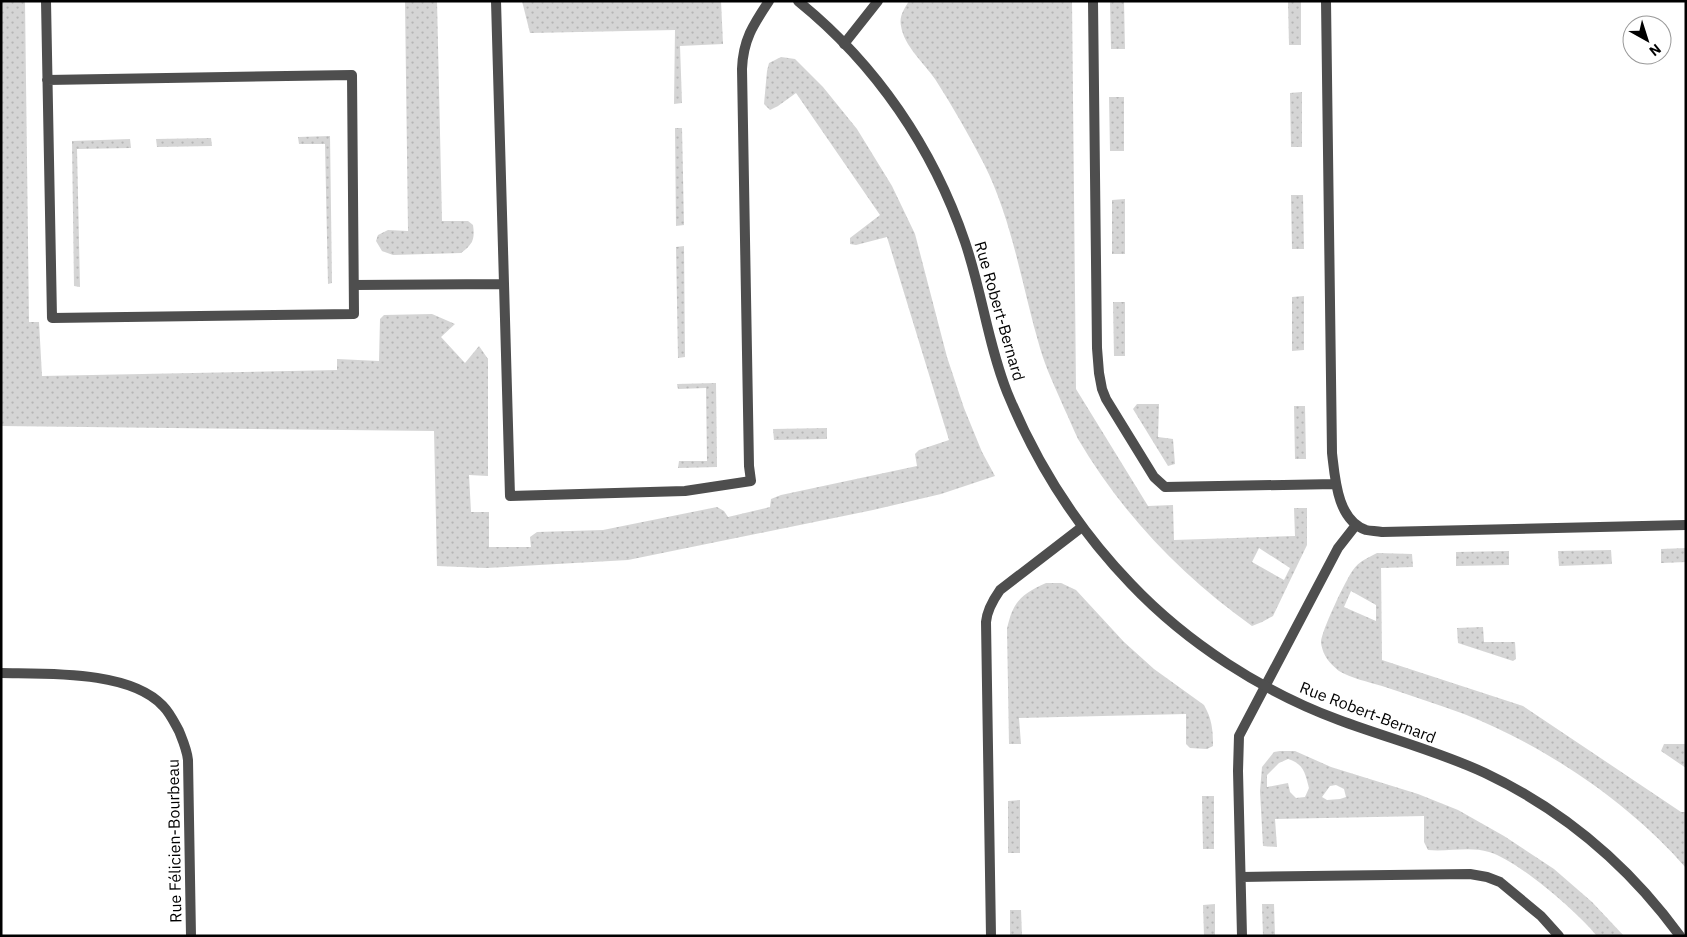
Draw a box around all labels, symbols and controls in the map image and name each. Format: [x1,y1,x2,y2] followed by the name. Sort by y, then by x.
[1622,15,1672,65] north arrow
[1646,40,1665,60] text: N
[970,239,1030,383] street label: Rue Robert-Bernard
[1297,677,1439,747] street label: Rue Robert-Bernard
[163,759,185,923] street label: Rue Félicien-Bourbeau

